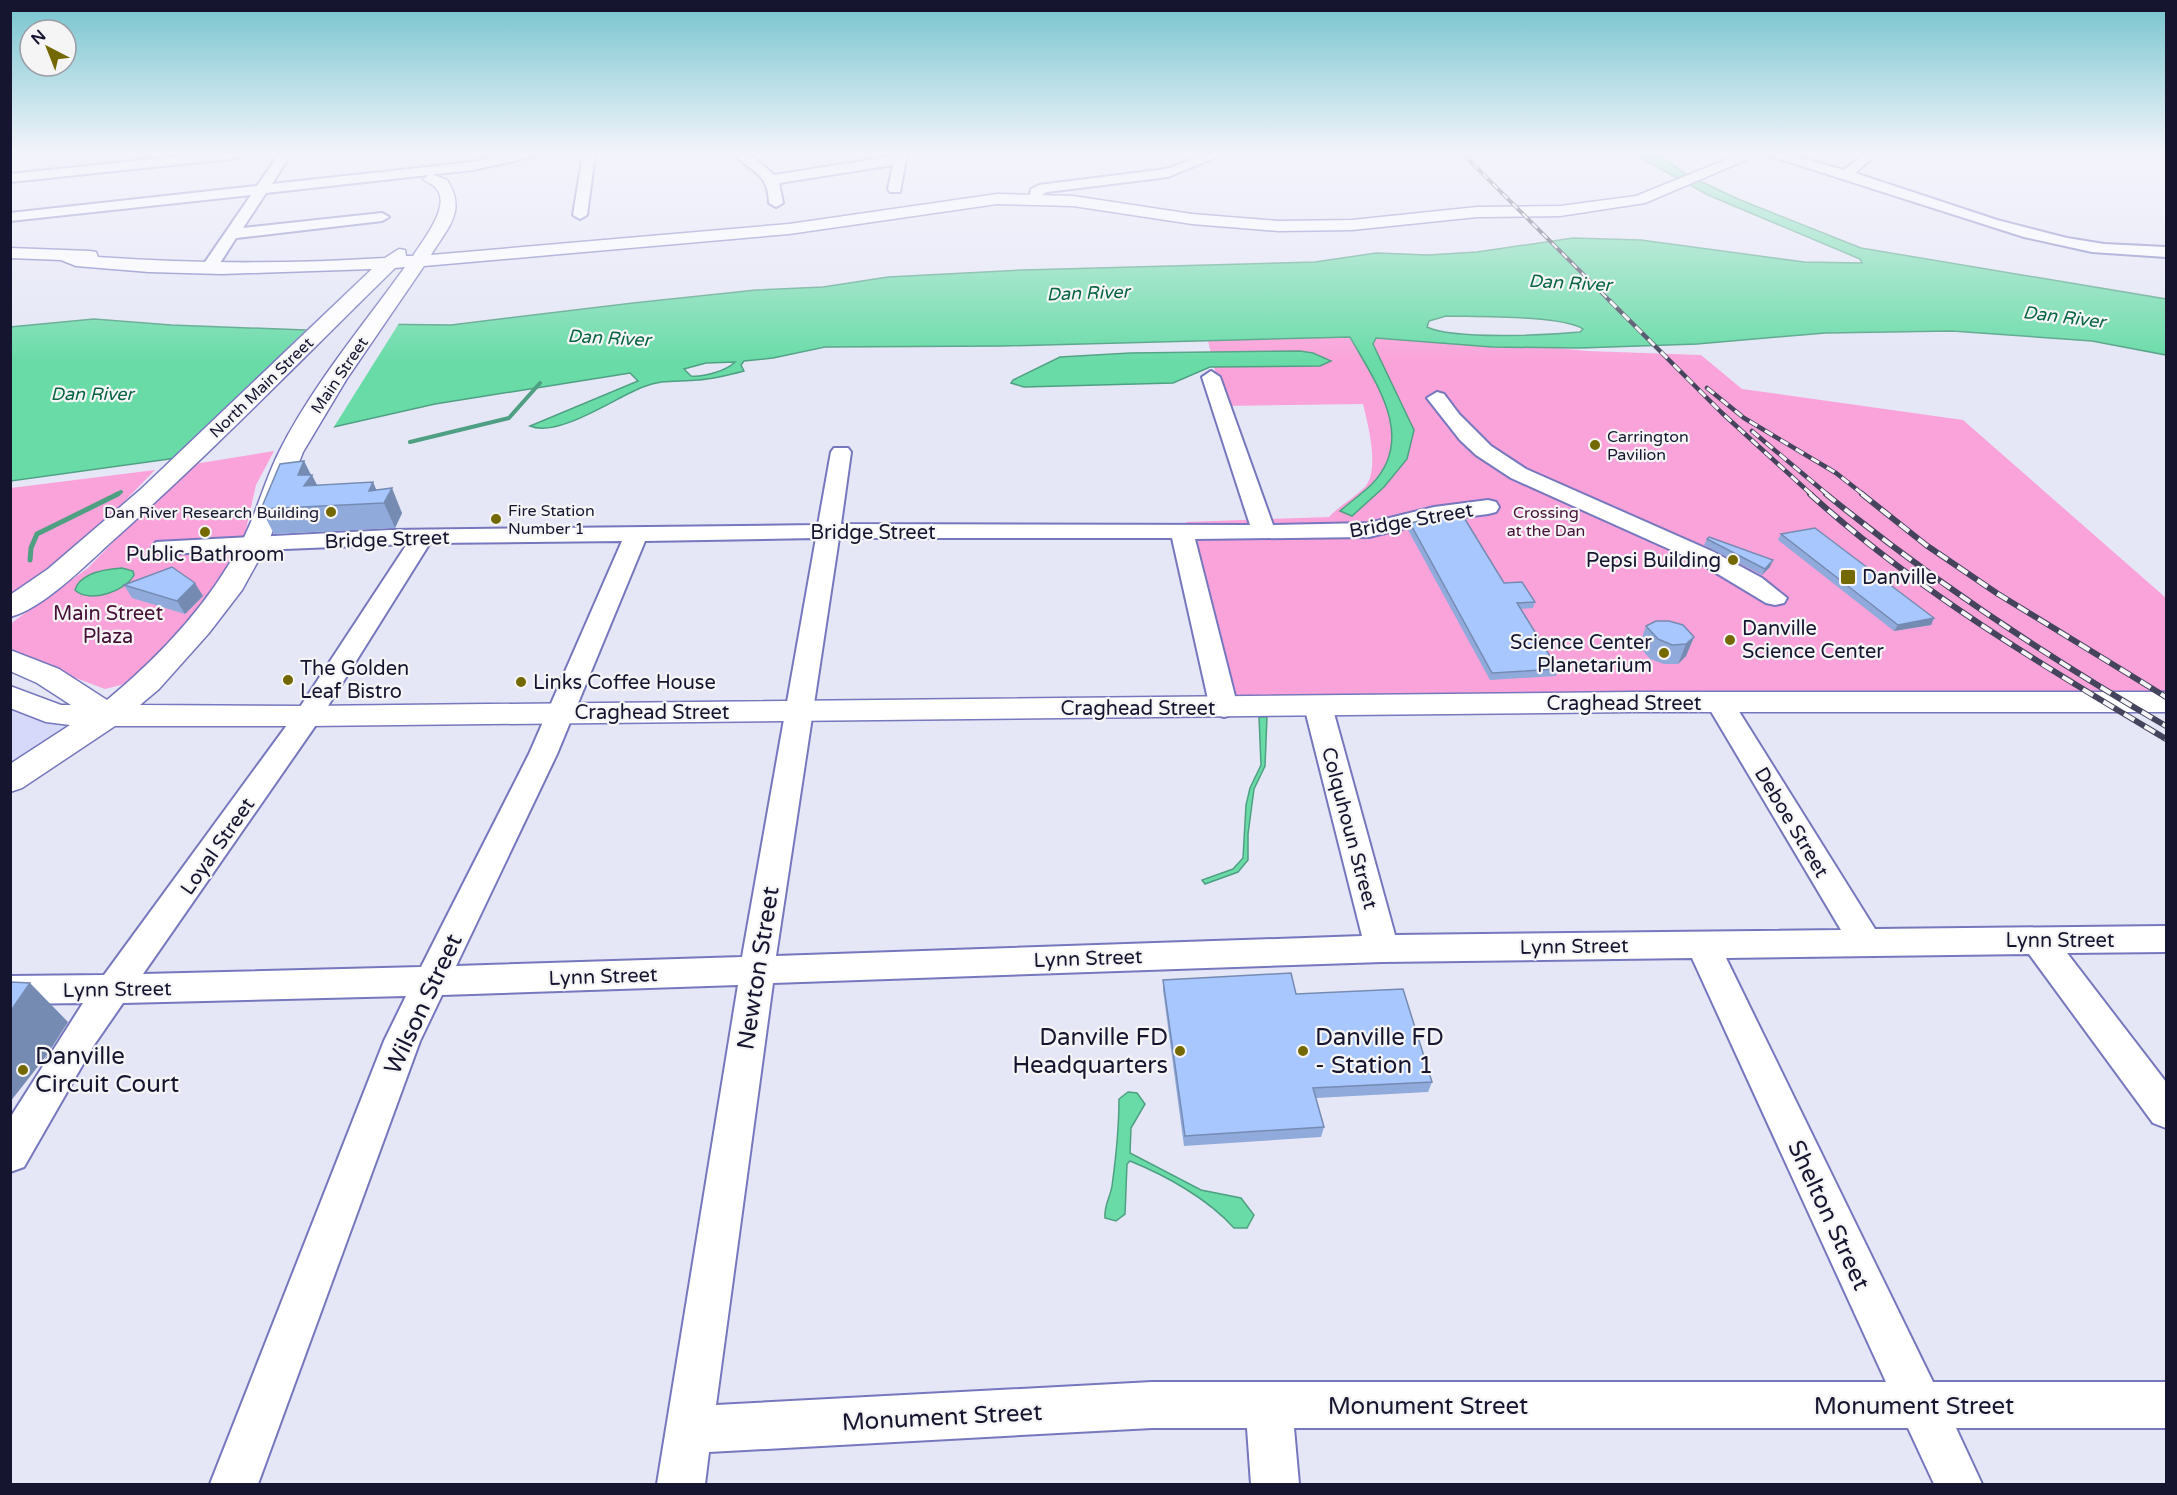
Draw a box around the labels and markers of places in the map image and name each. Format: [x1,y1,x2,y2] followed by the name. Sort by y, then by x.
[1607,427,1689,465] place label: Carrington Pavilion
[1588,438,1602,452] marker: Carrington Pavilion
[508,501,595,539] place label: Fire Station Number 1
[104,503,319,523] place label: Dan River Research Building
[324,505,338,519] marker: Dan River Research Building
[489,512,503,526] marker: Fire Station Number 1
[198,525,212,539] marker: Public Bathroom
[126,543,284,567] place label: Public Bathroom
[1586,549,1721,573] place label: Pepsi Building
[1726,553,1740,567] marker: Pepsi Building
[1862,566,1937,590] place label: Danville
[1839,568,1857,586] marker: Danville
[1742,617,1884,664] place label: Danville Science Center
[1510,631,1652,678] place label: Science Center Planetarium
[1723,633,1737,647] marker: Danville Science Center
[1657,646,1671,660] marker: Science Center Planetarium
[300,657,409,704] place label: The Golden Leaf Bistro
[533,671,716,695] place label: Links Coffee House
[281,673,295,687] marker: The Golden Leaf Bistro
[514,675,528,689] marker: Links Coffee House
[1012,1023,1168,1080] place label: Danville FD Headquarters
[1315,1023,1444,1080] place label: Danville FD - Station 1
[35,1042,179,1099] place label: Danville Circuit Court
[1173,1044,1187,1058] marker: Danville FD Headquarters
[1296,1044,1310,1058] marker: Danville FD - Station 1
[16,1063,30,1077] marker: Danville Circuit Court

